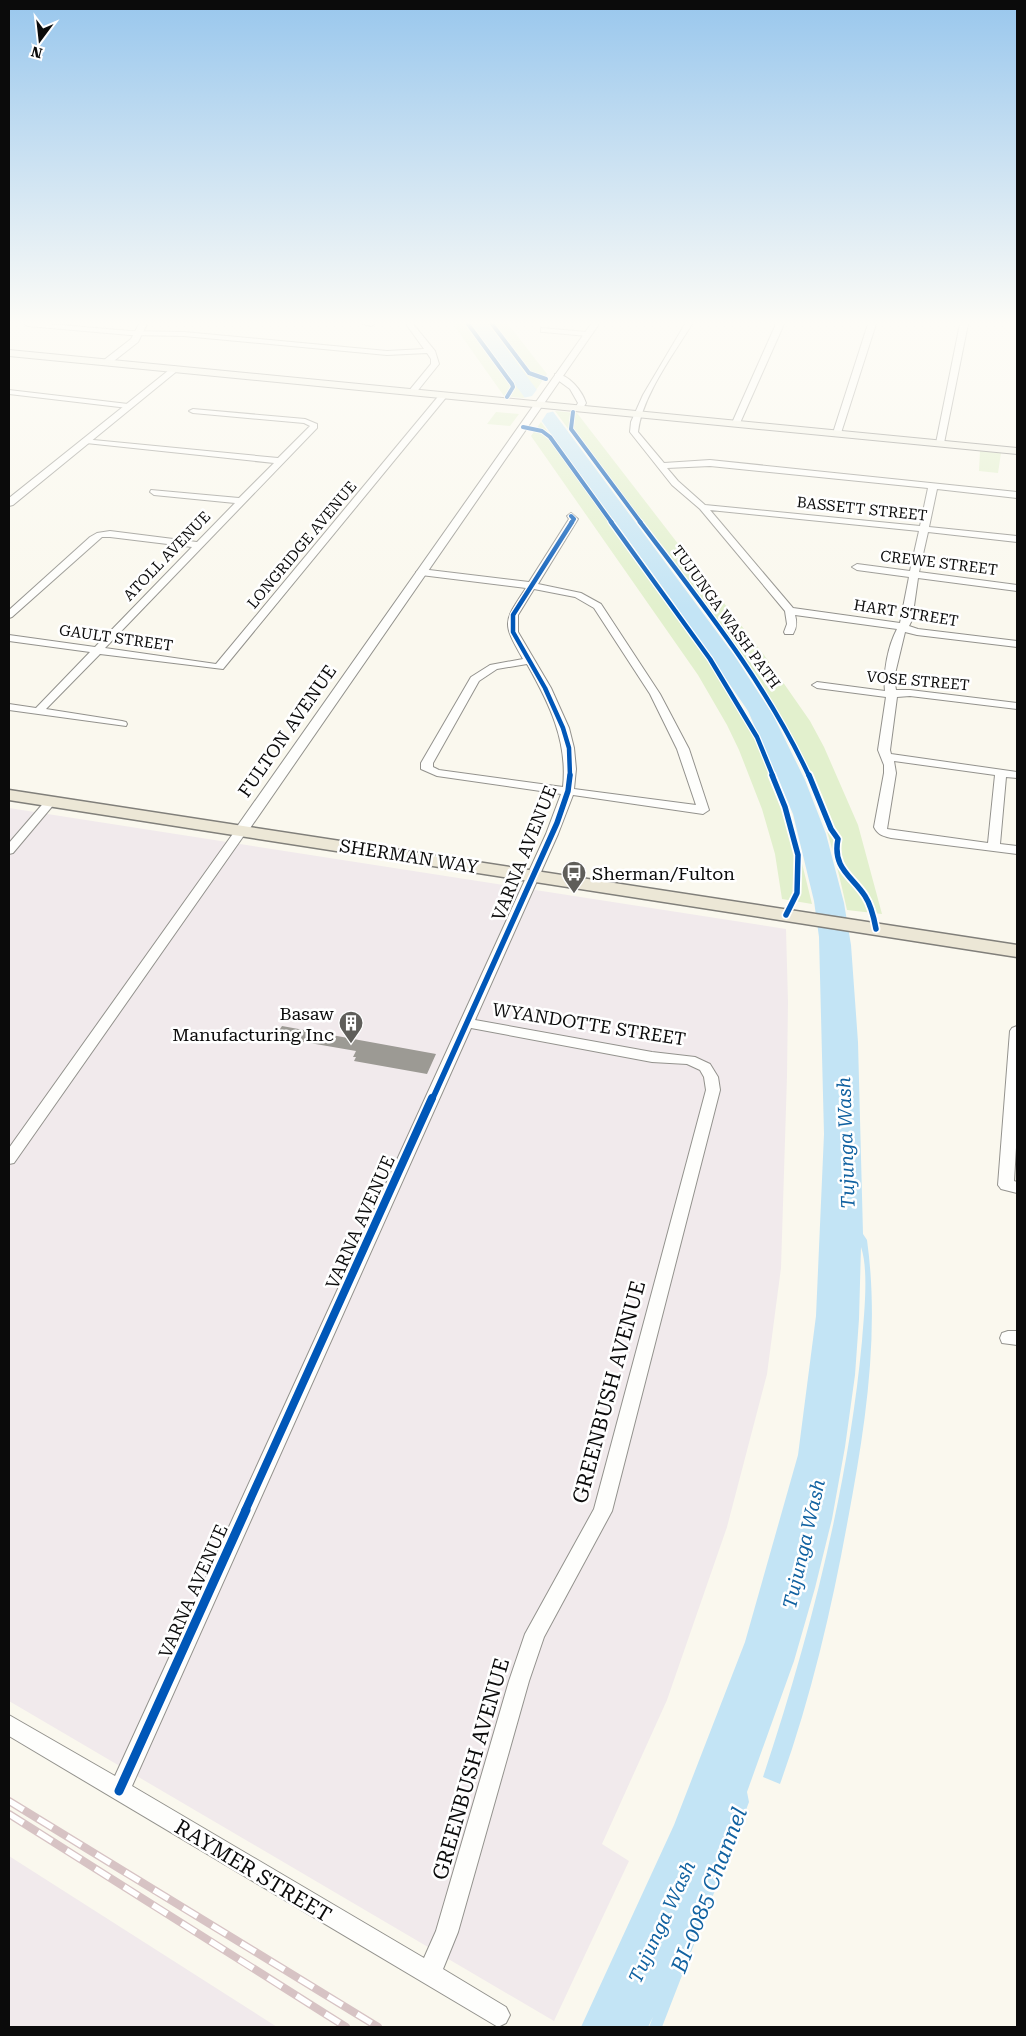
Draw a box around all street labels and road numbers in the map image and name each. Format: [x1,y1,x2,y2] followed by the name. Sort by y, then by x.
[243,478,361,612] street label: LONGRIDGE AVENUE
[796,493,928,525] street label: BASSETT STREET
[120,508,214,604] street label: ATOLL AVENUE
[668,542,784,692] street label: TUJUNGA WASH PATH
[879,547,999,579] street label: CREWE STREET
[852,596,960,630] street label: HART STREET
[58,621,174,655] street label: GAULT STREET
[234,661,340,801] street label: FULTON AVENUE
[866,668,970,694] street label: VOSE STREET
[487,782,561,924] street label: VARNA AVENUE
[338,835,481,877] street label: SHERMAN WAY
[491,998,687,1050] street label: WYANDOTTE STREET
[321,1152,399,1292] street label: VARNA AVENUE
[568,1278,650,1506] street label: GREENBUSH AVENUE
[154,1521,232,1661] street label: VARNA AVENUE
[428,1655,514,1883] street label: GREENBUSH AVENUE
[170,1815,336,1927] street label: RAYMER STREET

